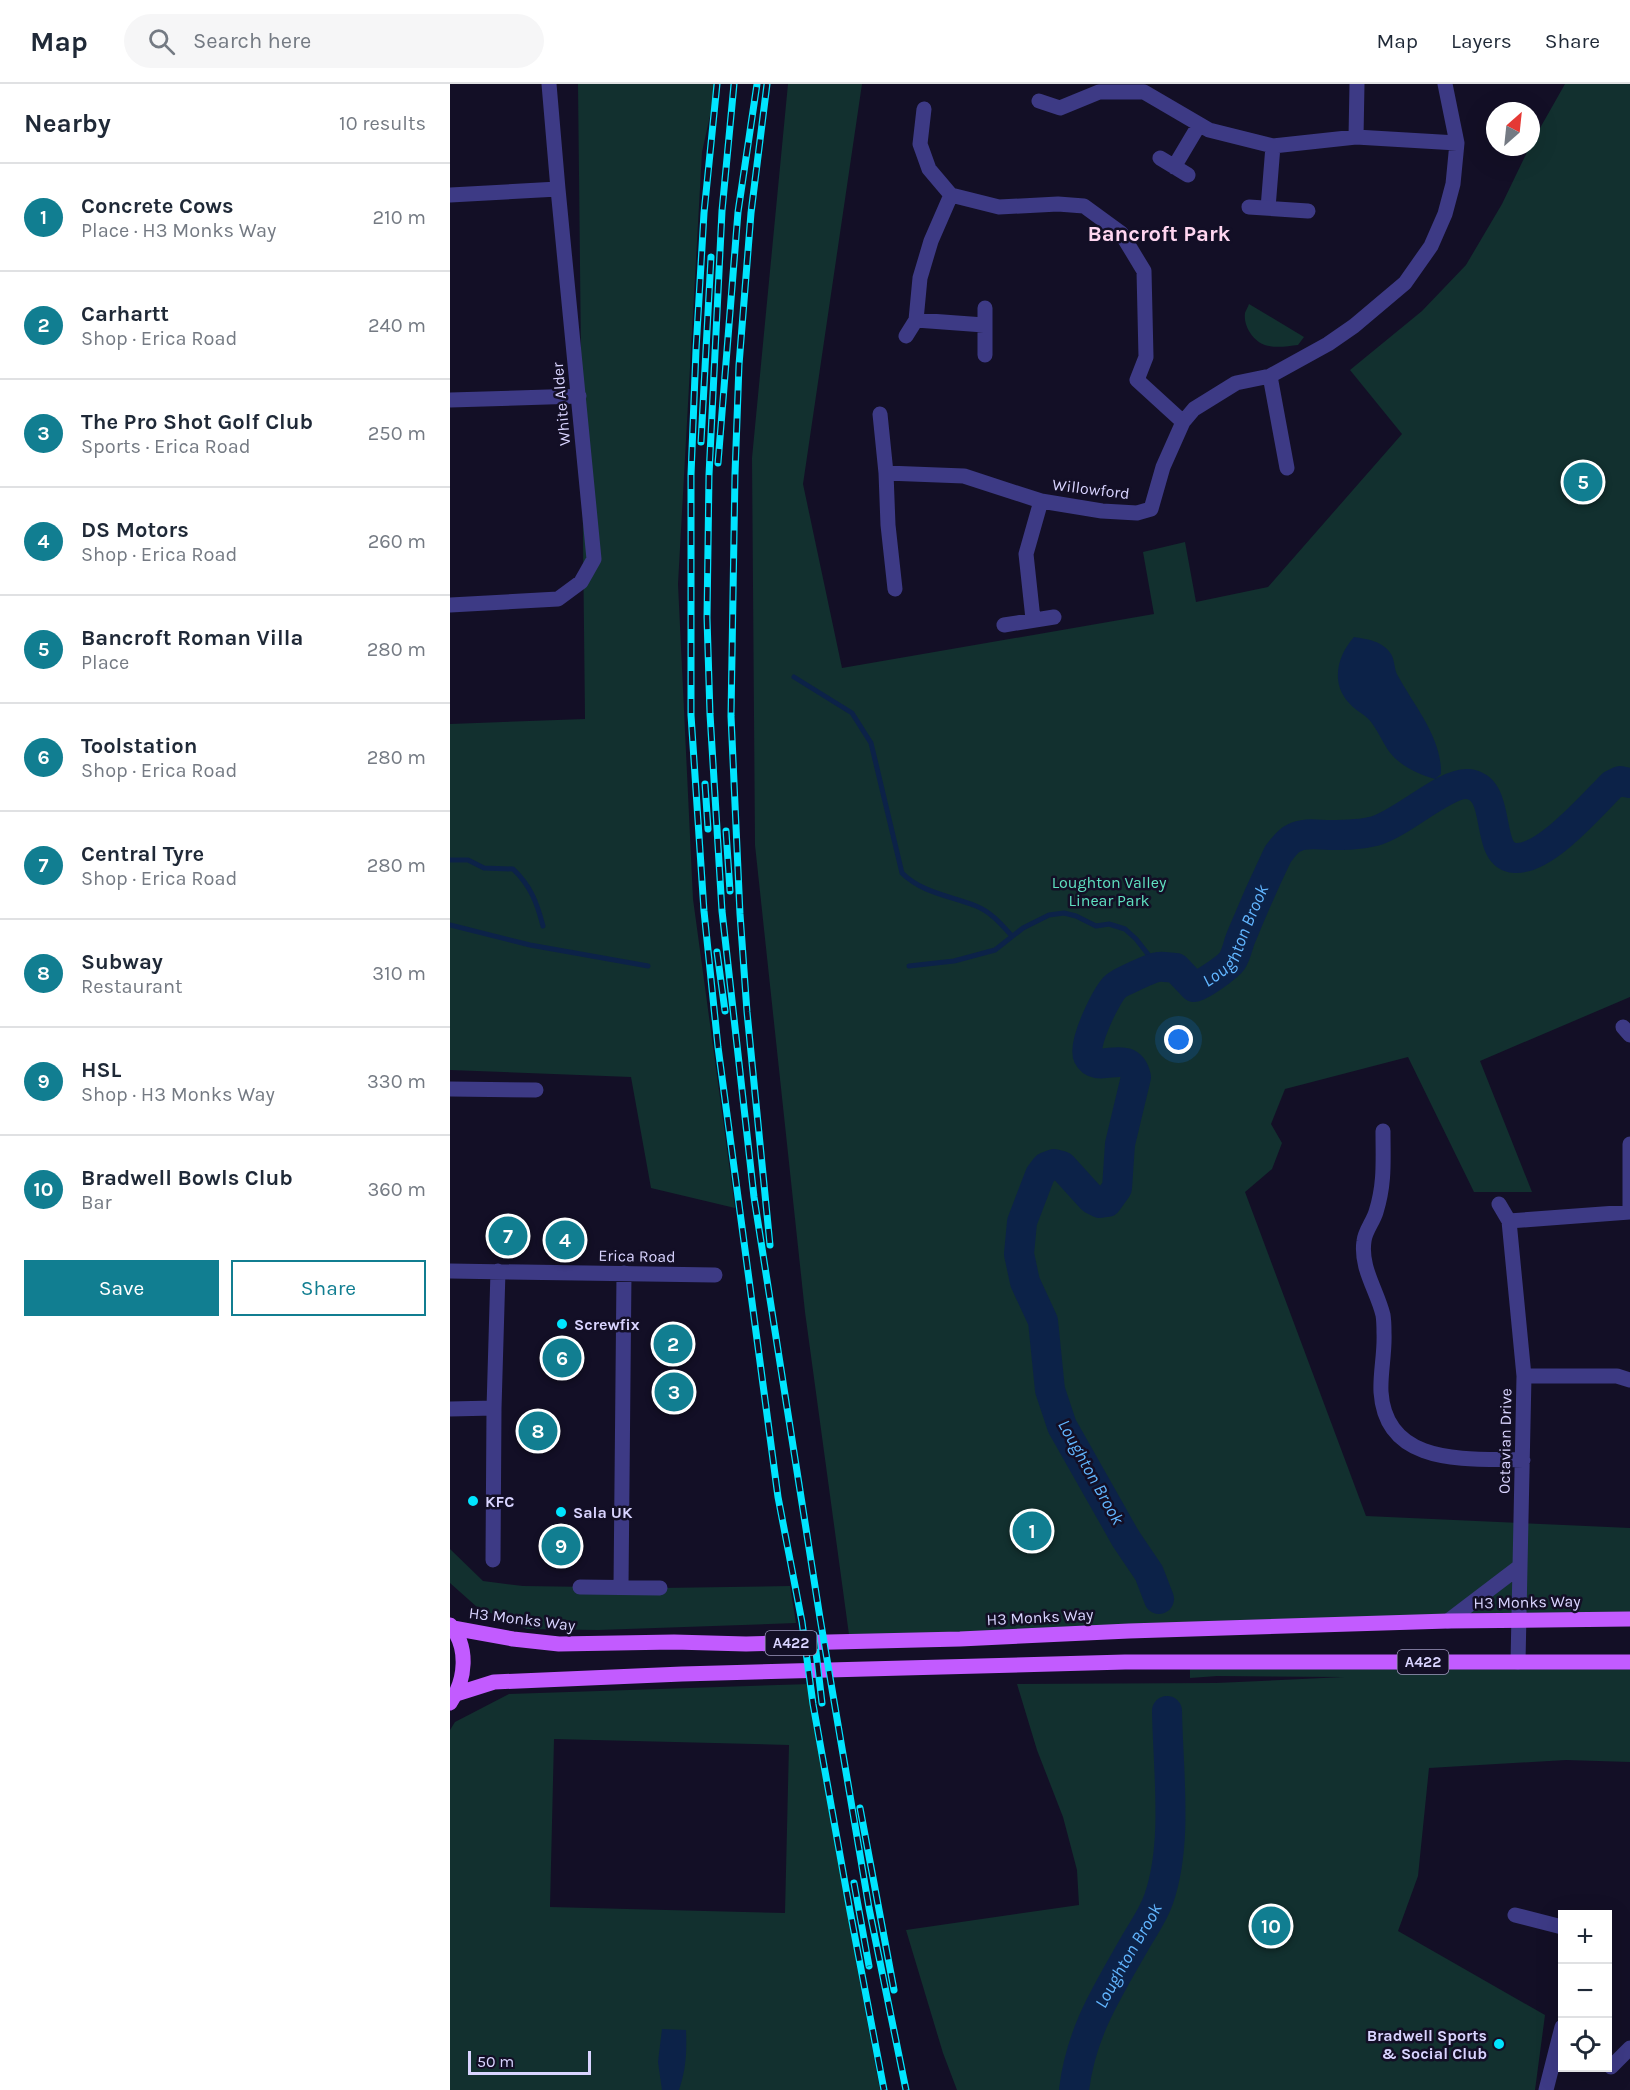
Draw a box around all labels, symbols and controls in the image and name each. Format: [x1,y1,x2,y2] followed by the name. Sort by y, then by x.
[124,14,544,68] search box
[30,25,88,58] text: Map
[145,25,178,58] icon: search
[193,28,311,54] text: Search here
[1376,29,1418,53] text: Map
[1451,29,1512,53] text: Layers
[1545,29,1600,53] text: Share
[1486,102,1540,156] north arrow
[24,108,111,139] text: Nearby
[339,112,426,135] text: 10 results
[81,193,234,219] text: Concrete Cows
[40,206,47,229] text: 1
[372,206,426,229] text: 210 m
[81,219,276,242] text: Place · H3 Monks Way
[1087,221,1231,247] district label: Bancroft Park
[81,301,169,327] text: Carhartt
[37,314,50,337] text: 2
[368,314,426,337] text: 240 m
[81,327,237,350] text: Shop · Erica Road
[548,361,574,447] street label: White Alder
[81,409,313,435] text: The Pro Shot Golf Club
[37,422,50,445] text: 3
[368,422,426,445] text: 250 m
[81,435,251,458] text: Sports · Erica Road
[1564,460,1602,504] pin: 5
[1051,475,1131,503] street label: Willowford
[81,517,189,543] text: DS Motors
[38,530,49,553] text: 4
[368,530,426,553] text: 260 m
[81,543,237,566] text: Shop · Erica Road
[81,625,303,651] text: Bancroft Roman Villa
[38,638,49,661] text: 5
[367,638,426,661] text: 280 m
[81,651,129,674] text: Place
[81,733,198,759] text: Toolstation
[37,746,50,769] text: 6
[367,746,426,769] text: 280 m
[81,759,237,782] text: Shop · Erica Road
[81,841,204,867] text: Central Tyre
[39,854,48,877] text: 7
[367,854,426,877] text: 280 m
[81,867,237,890] text: Shop · Erica Road
[1052,873,1167,910] park label: Loughton Valley Linear Park
[1198,880,1274,992] water label: Loughton Brook
[81,949,163,975] text: Subway
[37,962,50,985] text: 8
[372,962,426,985] text: 310 m
[81,975,183,998] text: Restaurant
[1164,1025,1193,1054] your location
[81,1057,121,1083] text: HSL
[37,1070,50,1093] text: 9
[367,1070,426,1093] text: 330 m
[81,1083,275,1106] text: Shop · H3 Monks Way
[81,1165,293,1191] text: Bradwell Bowls Club
[34,1178,53,1201] text: 10
[367,1178,426,1201] text: 360 m
[81,1191,112,1214] text: Bar
[488,1214,528,1258] pin: 7
[546,1218,584,1262] pin: 4
[598,1246,676,1266] street label: Erica Road
[24,1260,219,1316] button: Save
[231,1260,426,1316] button: Share
[574,1315,640,1334] place label: Screwfix
[555,1317,569,1331] marker: Screwfix
[654,1322,692,1366] pin: 2
[542,1336,582,1380] pin: 6
[654,1370,694,1414] pin: 3
[1495,1388,1515,1494] street label: Octavian Drive
[518,1408,557,1454] pin: 8
[1053,1416,1129,1529] water label: Loughton Brook
[485,1492,514,1511] place label: KFC
[466,1494,480,1508] marker: KFC
[573,1503,633,1522] place label: Sala UK
[554,1505,568,1519] marker: Sala UK
[1012,1508,1052,1554] pin: 1
[542,1524,580,1568] pin: 9
[1473,1592,1581,1612] street label: H3 Monks Way
[468,1603,577,1635] street label: H3 Monks Way
[986,1605,1095,1629] street label: H3 Monks Way
[766,1631,816,1655] road number: A422
[1398,1650,1448,1674] road number: A422
[1090,1899,1167,2012] water label: Loughton Brook
[1252,1904,1290,1948] pin: 10
[1558,1910,1612,2072] map controls
[1558,1910,1612,1964] button: +
[1558,1964,1612,2018] button: −
[1558,2018,1612,2072] button: locate
[1367,2026,1487,2063] place label: Bradwell Sports & Social Club
[1492,2037,1506,2051] marker: Bradwell Sports & Social Club
[468,2048,591,2076] scale bar
[477,2052,514,2071] text: 50 m

